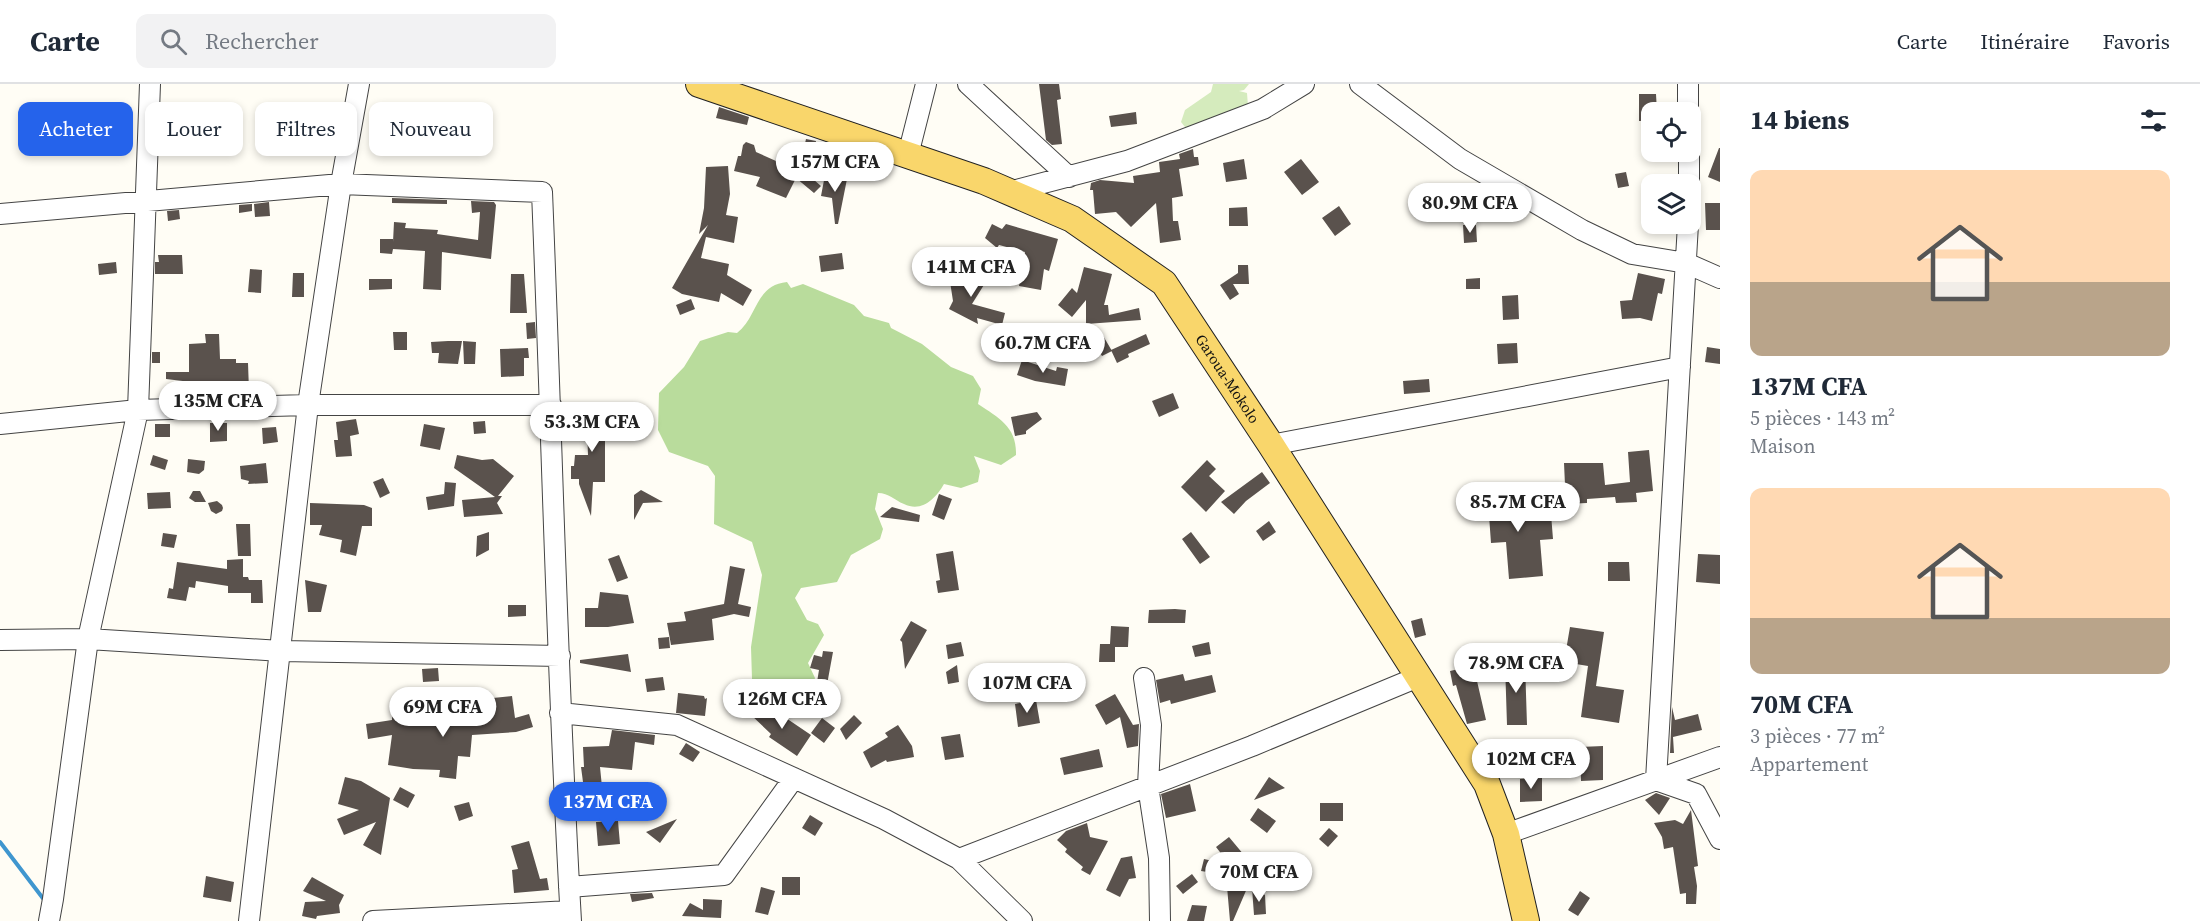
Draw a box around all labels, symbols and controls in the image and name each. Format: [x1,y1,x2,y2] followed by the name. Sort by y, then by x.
[136,14,556,68] search box
[30,22,100,60] text: Carte
[157,25,190,58] icon: search
[205,26,319,56] text: Rechercher
[1897,27,1947,56] text: Carte
[1980,27,2069,56] text: Itinéraire
[2102,27,2170,56] text: Favoris
[18,102,133,156] chip: Acheter
[145,102,243,156] chip: Louer
[255,102,357,156] chip: Filtres
[369,102,493,156] chip: Nouveau
[1641,102,1701,234] map controls
[1641,102,1701,162] button: locate
[1750,102,1849,138] text: 14 biens
[2137,104,2170,137] icon: filters
[773,142,897,193] pin: 157M CFA
[790,147,880,175] text: 157M CFA
[1641,174,1701,234] button: layers
[1401,183,1539,234] pin: 80.9M CFA
[1422,188,1518,216] text: 80.9M CFA
[1906,209,2014,317] icon: home
[909,247,1033,298] pin: 141M CFA
[926,252,1016,280] text: 141M CFA
[974,323,1112,374] pin: 60.7M CFA
[995,328,1091,356] text: 60.7M CFA
[1191,330,1265,427] street label: Garoua-Mokolo
[1750,368,1867,404] text: 137M CFA
[156,381,280,432] pin: 135M CFA
[173,386,263,414] text: 135M CFA
[523,402,661,453] pin: 53.3M CFA
[1750,404,1895,432] text: 5 pièces · 143 m²
[544,407,640,435] text: 53.3M CFA
[1750,432,1816,460] text: Maison
[1449,482,1587,533] pin: 85.7M CFA
[1470,487,1566,515] text: 85.7M CFA
[1906,527,2014,635] icon: home
[1447,643,1585,694] pin: 78.9M CFA
[1468,648,1564,676] text: 78.9M CFA
[965,663,1089,714] pin: 107M CFA
[982,668,1072,696] text: 107M CFA
[720,679,844,730] pin: 126M CFA
[737,684,827,712] text: 126M CFA
[1750,686,1853,722] text: 70M CFA
[388,687,498,738] pin: 69M CFA
[403,692,483,720] text: 69M CFA
[1750,722,1885,750] text: 3 pièces · 77 m²
[1469,739,1593,790] pin: 102M CFA
[1486,744,1576,772] text: 102M CFA
[1750,750,1868,778] text: Appartement
[546,782,670,833] pin: 137M CFA
[563,787,653,815] text: 137M CFA
[1204,852,1314,903] pin: 70M CFA
[1219,857,1299,885] text: 70M CFA

